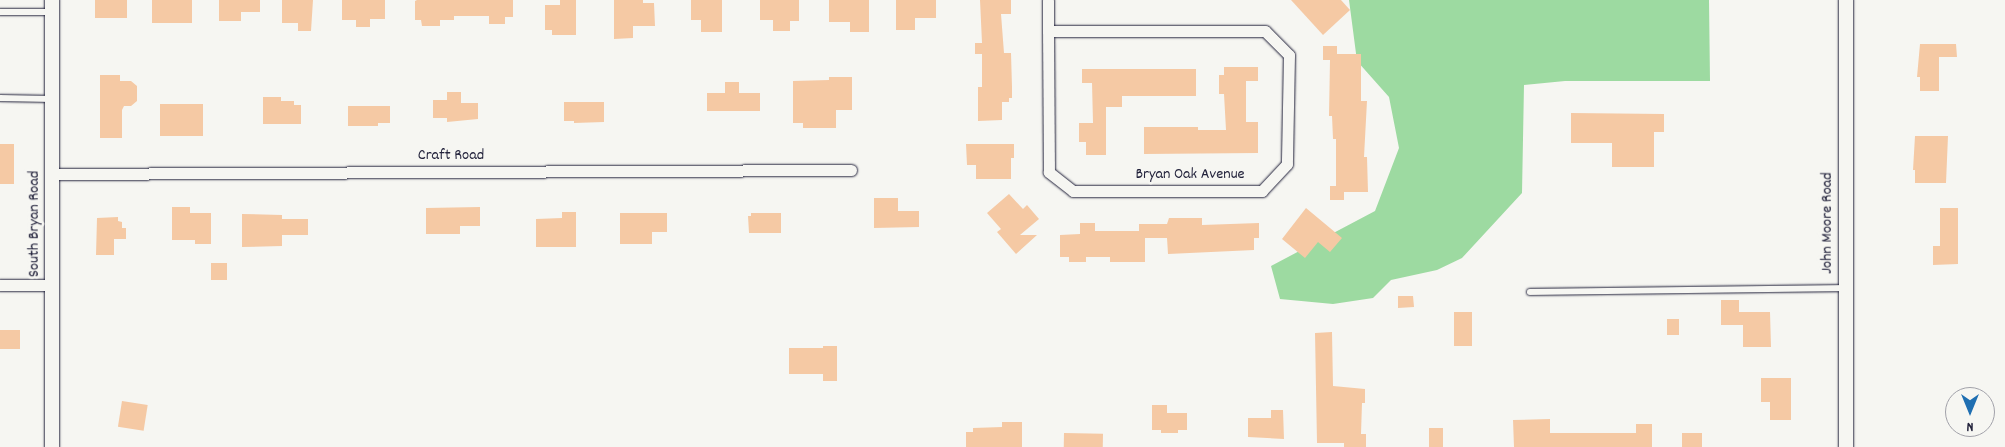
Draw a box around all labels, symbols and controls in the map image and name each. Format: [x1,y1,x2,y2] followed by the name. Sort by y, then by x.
[418,146,484,166] street label: Craft Road
[1135,165,1245,185] street label: Bryan Oak Avenue
[25,171,45,277] street label: South Bryan Road
[1818,172,1838,274] street label: John Moore Road
[1945,387,1995,437] north arrow
[1967,416,1973,436] text: N

